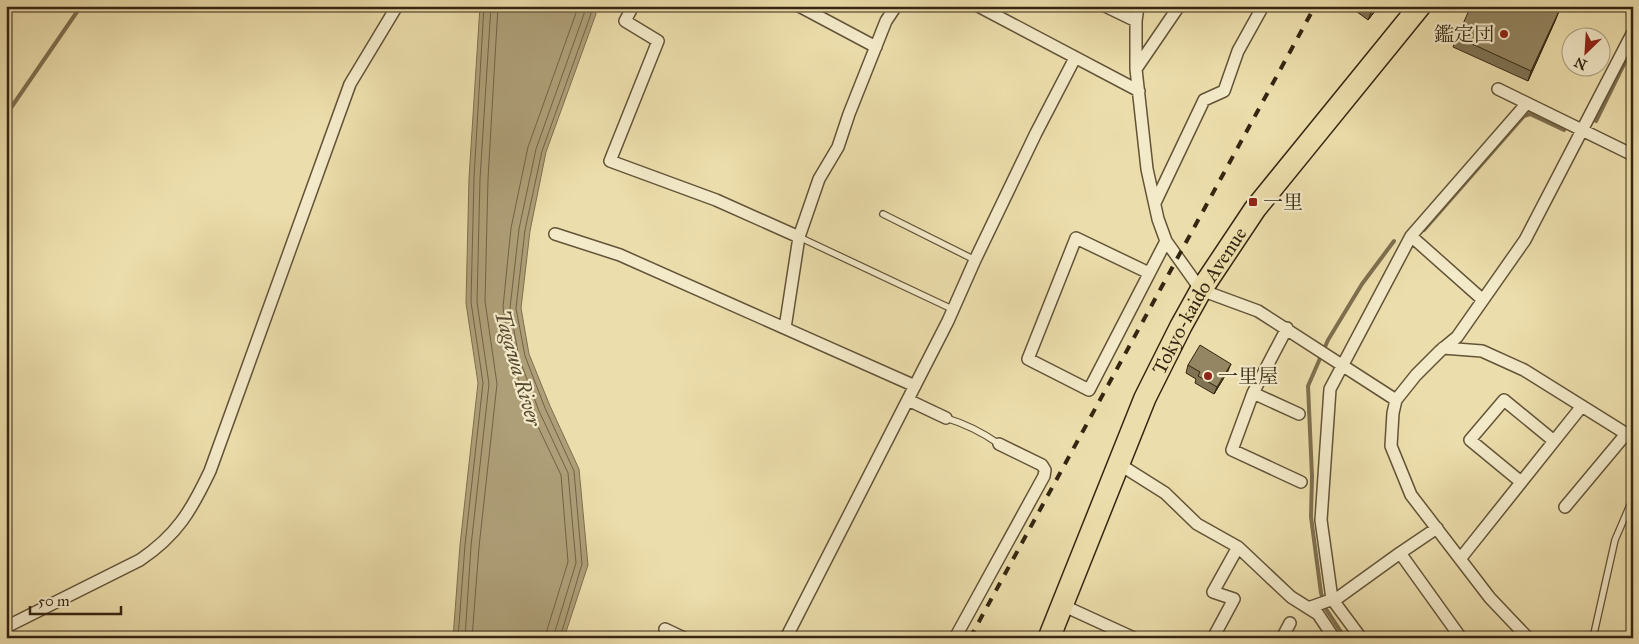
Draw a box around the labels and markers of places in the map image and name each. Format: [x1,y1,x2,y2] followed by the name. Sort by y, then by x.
[1434,22,1494,46] place label: 鑑定団
[1498,28,1510,40] marker: 鑑定団
[1263,190,1303,214] place label: 一里
[1247,196,1259,208] marker: 一里
[1218,364,1278,388] place label: 一里屋
[1202,370,1214,382] marker: 一里屋

